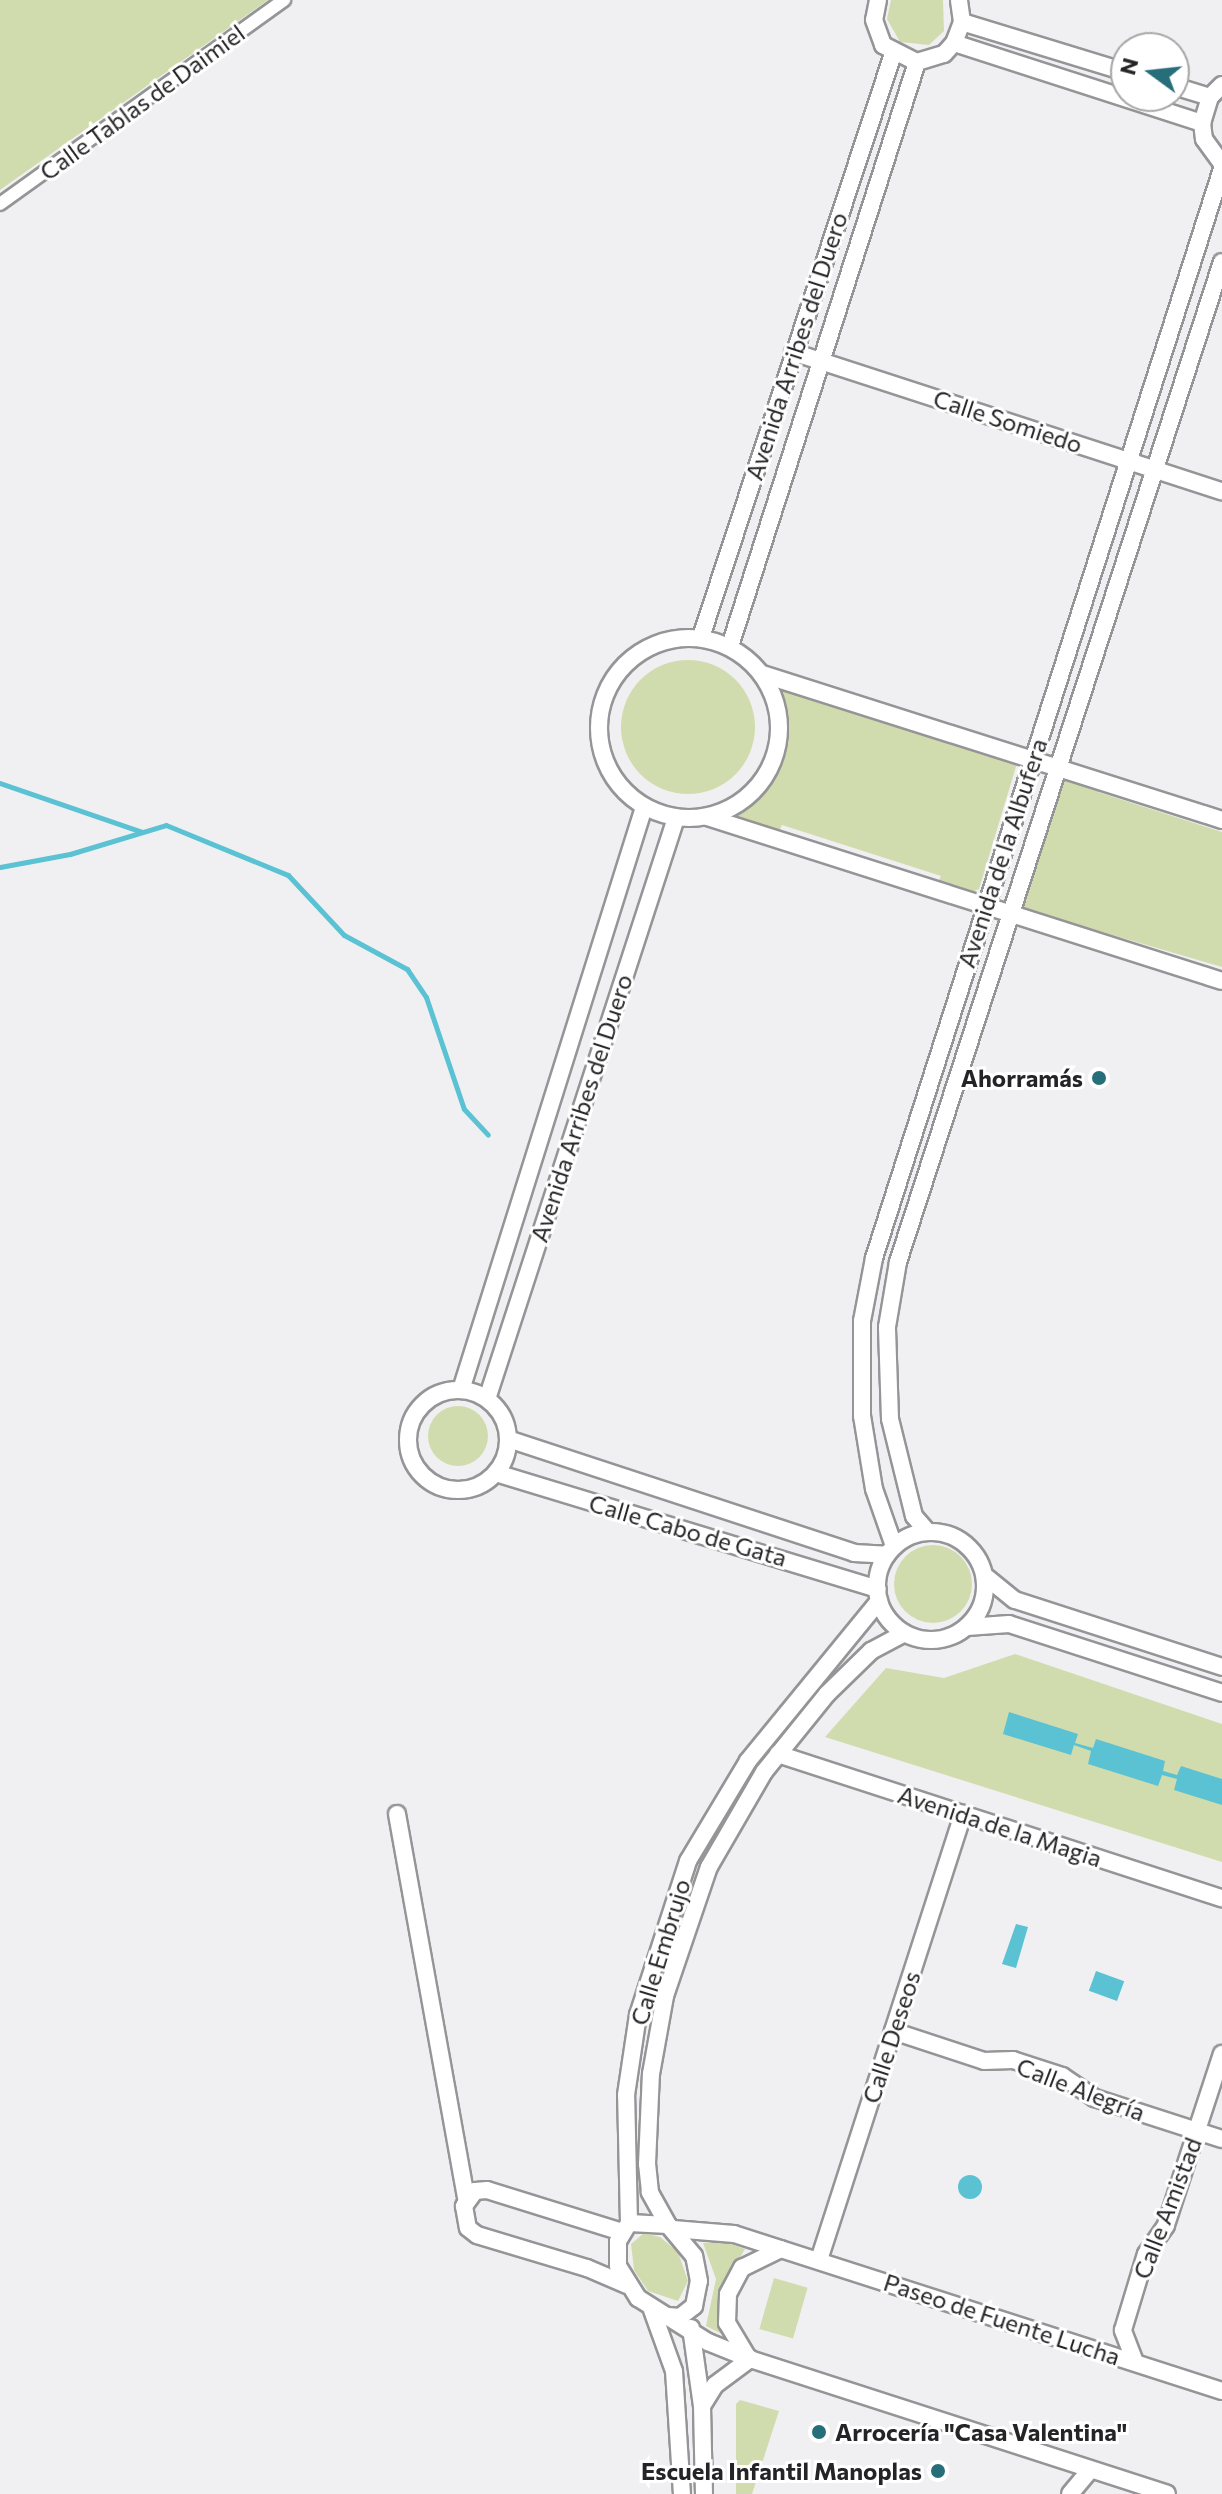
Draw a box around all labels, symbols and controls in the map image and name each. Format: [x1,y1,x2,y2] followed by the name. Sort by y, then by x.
[34,18,250,186] street label: Calle Tablas de Daimiel
[1110,32,1190,112] north arrow
[1113,55,1143,78] text: N
[739,208,853,484] street label: Avenida Arribes del Duero
[930,383,1086,459] street label: Calle Somiedo
[951,735,1053,971] street label: Avenida de la Albufera
[524,970,638,1246] street label: Avenida Arribes del Duero
[961,1064,1083,1092] place label: Ahorramás
[1090,1069,1108,1087] marker: Ahorramás
[586,1488,790,1572] street label: Calle Cabo de Gata
[895,1779,1105,1873] street label: Avenida de la Magia
[624,1875,696,2029] street label: Calle Embrujo
[856,1967,926,2107] street label: Calle Deseos
[1013,2051,1149,2127] street label: Calle Alegría
[1127,2133,1207,2283] street label: Calle Amistad
[880,2267,1124,2371] street label: Paseo de Fuente Lucha
[835,2418,1127,2446] place label: Arrocería "Casa Valentina"
[810,2423,828,2441] marker: Arrocería "Casa Valentina"
[641,2457,922,2485] place label: Escuela Infantil Manoplas
[929,2462,947,2480] marker: Escuela Infantil Manoplas

